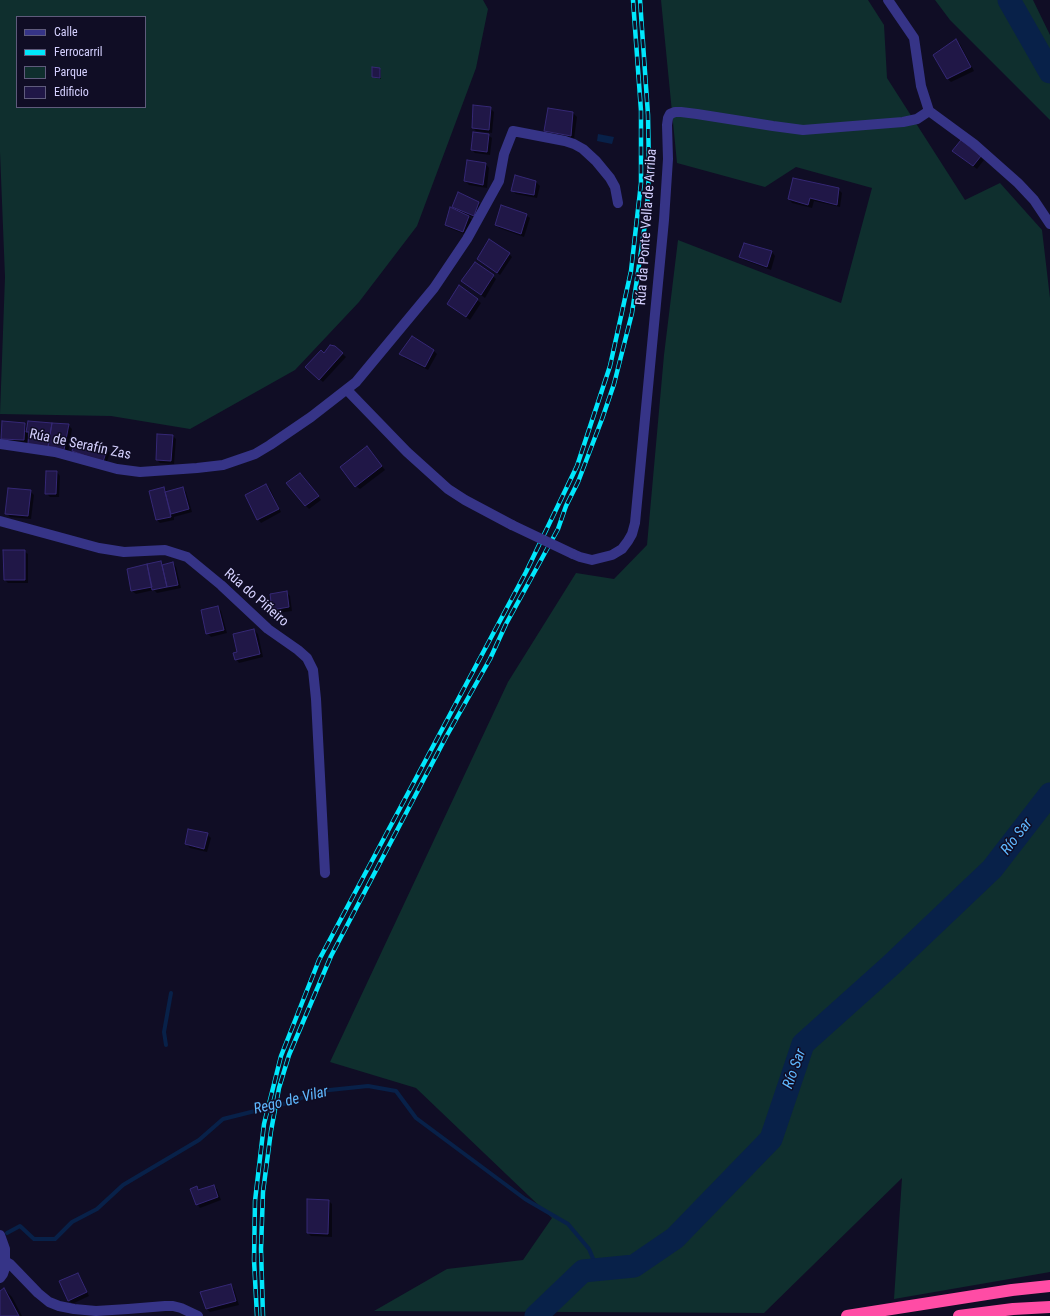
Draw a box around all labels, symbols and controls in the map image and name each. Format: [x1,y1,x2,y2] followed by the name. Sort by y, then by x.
[16,16,146,108] legend
[54,25,78,39] text: Calle
[54,45,103,59] text: Ferrocarril
[54,65,87,79] text: Parque
[54,85,89,99] text: Edificio
[633,148,661,306] street label: Rúa da Ponte Vella de Arriba
[28,426,132,464] street label: Rúa de Serafín Zas
[220,565,292,631] street label: Rúa do Piñeiro
[997,815,1037,859] water label: Río Sar
[780,1047,810,1091] water label: Río Sar
[252,1083,330,1119] water label: Rego de Vilar

